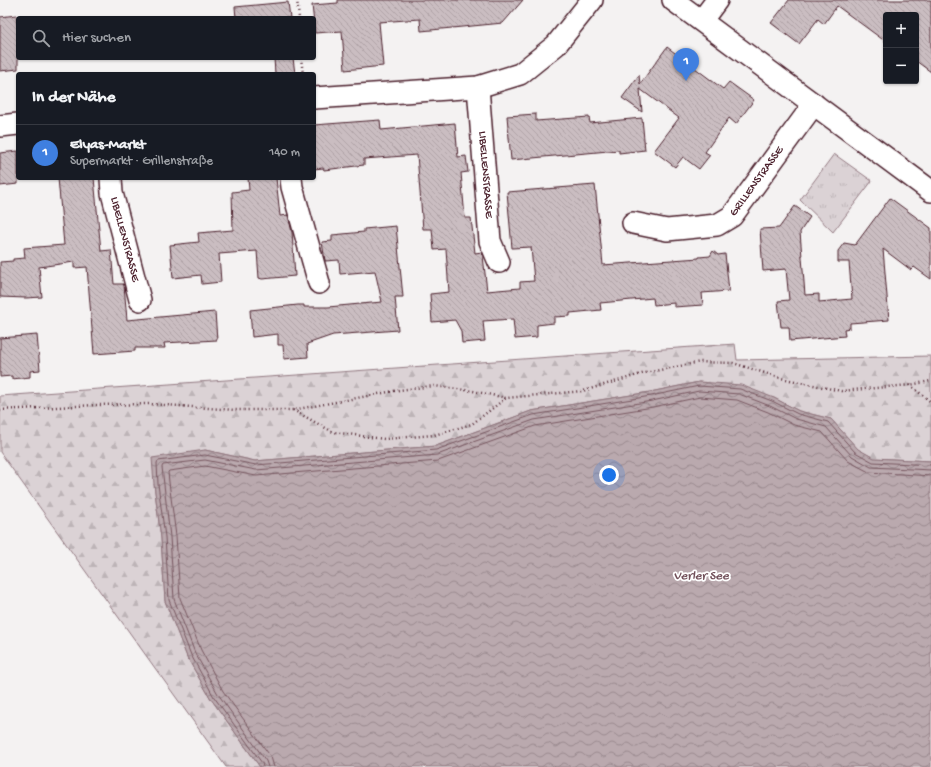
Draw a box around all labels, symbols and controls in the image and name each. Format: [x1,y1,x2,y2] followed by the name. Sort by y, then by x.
[883,12,919,84] map controls
[883,12,919,48] button: +
[16,16,316,60] search box
[30,27,52,49] icon: search
[62,29,131,47] text: Hier suchen
[673,48,699,81] pin: 1
[883,48,919,84] button: −
[32,88,115,108] text: In der Nähe
[474,131,495,219] street label: LIBELLENSTRASSE
[70,136,145,154] text: Elyas-Markt
[727,144,788,219] street label: GRILLENSTRASSE
[42,145,48,160] text: 1
[269,145,300,160] text: 140 m
[70,154,213,169] text: Supermarkt · Grillenstraße
[106,195,142,284] street label: LIBELLENSTRASSE
[599,465,619,485] your location
[673,569,730,584] water label: Verler See

